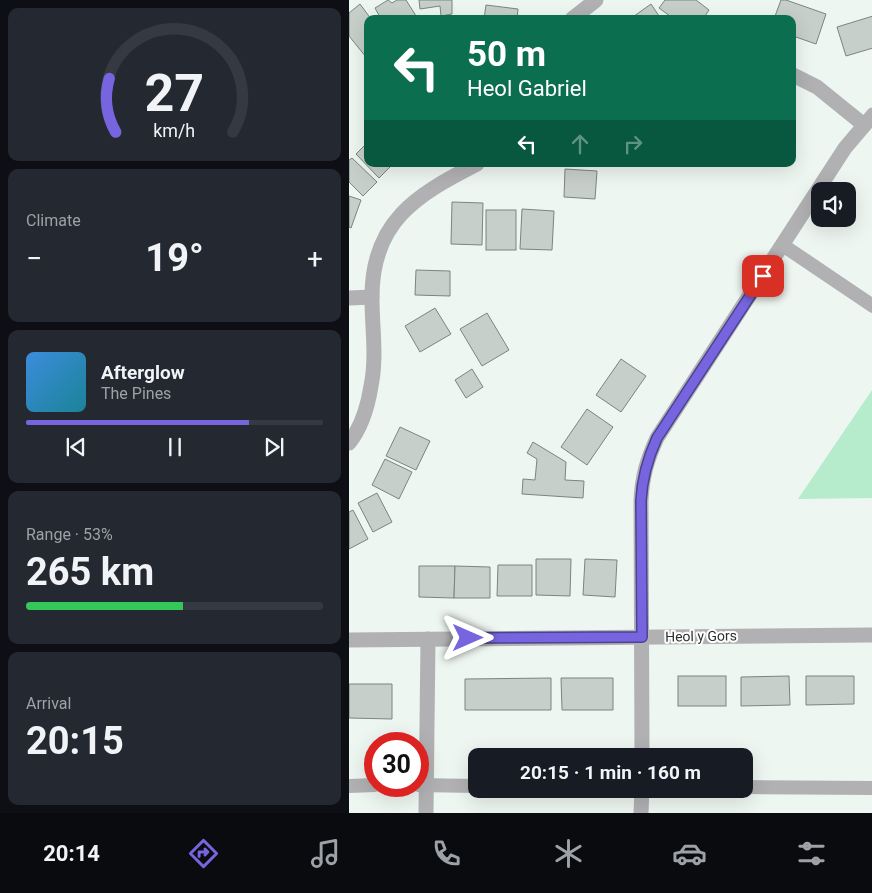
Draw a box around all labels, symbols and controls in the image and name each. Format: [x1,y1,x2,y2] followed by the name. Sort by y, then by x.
[467,34,546,75] text: 50 m
[384,35,449,100] icon: left
[145,63,204,124] text: 27
[467,76,587,101] text: Heol Gabriel
[154,120,195,141] text: km/h
[513,130,541,158] icon: left
[566,130,594,158] icon: ahead
[619,130,647,158] icon: right
[811,182,856,227] map controls
[811,182,856,227] button: sound
[26,211,81,230] text: Climate
[145,236,204,280] text: 19°
[26,242,42,275] text: −
[307,242,323,275] text: +
[742,255,784,297] pin
[749,262,777,290] icon: arrive
[101,361,185,384] text: Afterglow
[101,384,171,403] text: The Pines
[62,433,90,461] icon: previous
[161,433,189,461] icon: pause
[260,433,288,461] icon: next
[26,525,113,544] text: Range · 53%
[26,550,154,594] text: 265 km
[441,611,493,663] position arrow
[665,627,737,645] street label: Heol y Gors
[26,694,71,713] text: Arrival
[26,719,124,763] text: 20:15
[364,732,429,797] speed limit sign: 30
[520,761,701,784] text: 20:15 · 1 min · 160 m
[186,836,221,871] icon: directions
[308,836,343,871] icon: music
[429,836,464,871] icon: phone
[551,836,586,871] icon: climate
[672,836,707,871] icon: car
[794,836,829,871] icon: filters
[43,841,100,866] text: 20:14

